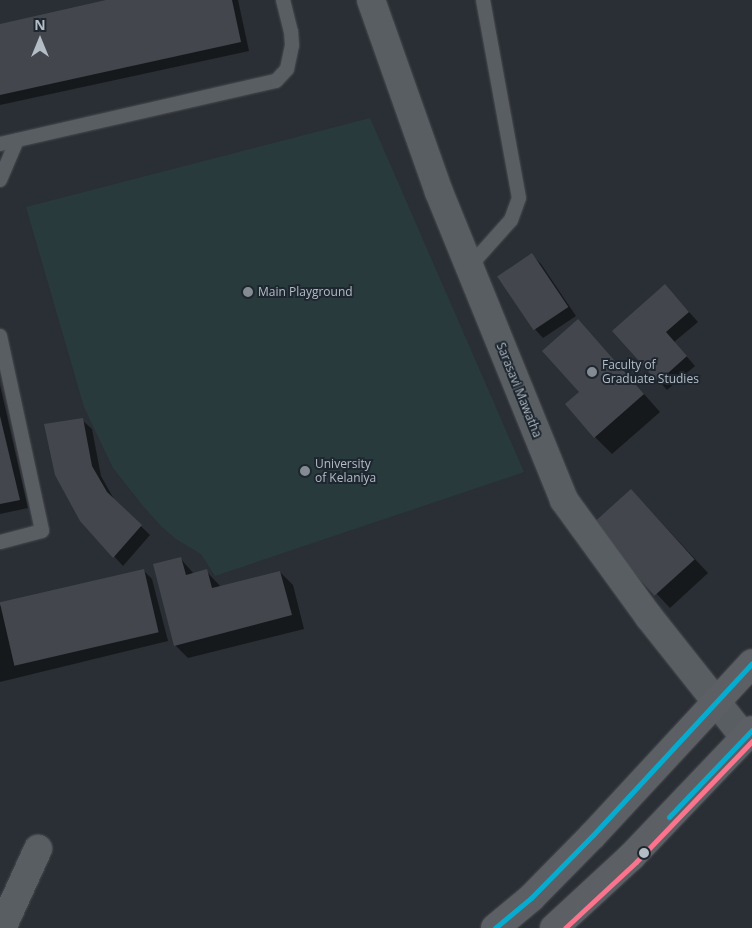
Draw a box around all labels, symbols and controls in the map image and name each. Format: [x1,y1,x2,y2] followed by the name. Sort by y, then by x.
[15,15,65,65] north arrow
[34,15,46,34] text: N
[258,285,353,299] place label: Main Playground
[242,286,254,298] marker: Main Playground
[493,340,545,440] street label: Sarasavi Mawatha
[602,358,699,386] place label: Faculty of Graduate Studies
[586,366,598,378] marker: Faculty of Graduate Studies
[315,457,376,485] place label: University of Kelaniya
[299,465,311,477] marker: University of Kelaniya
[639,848,649,858] unlabelled marker

